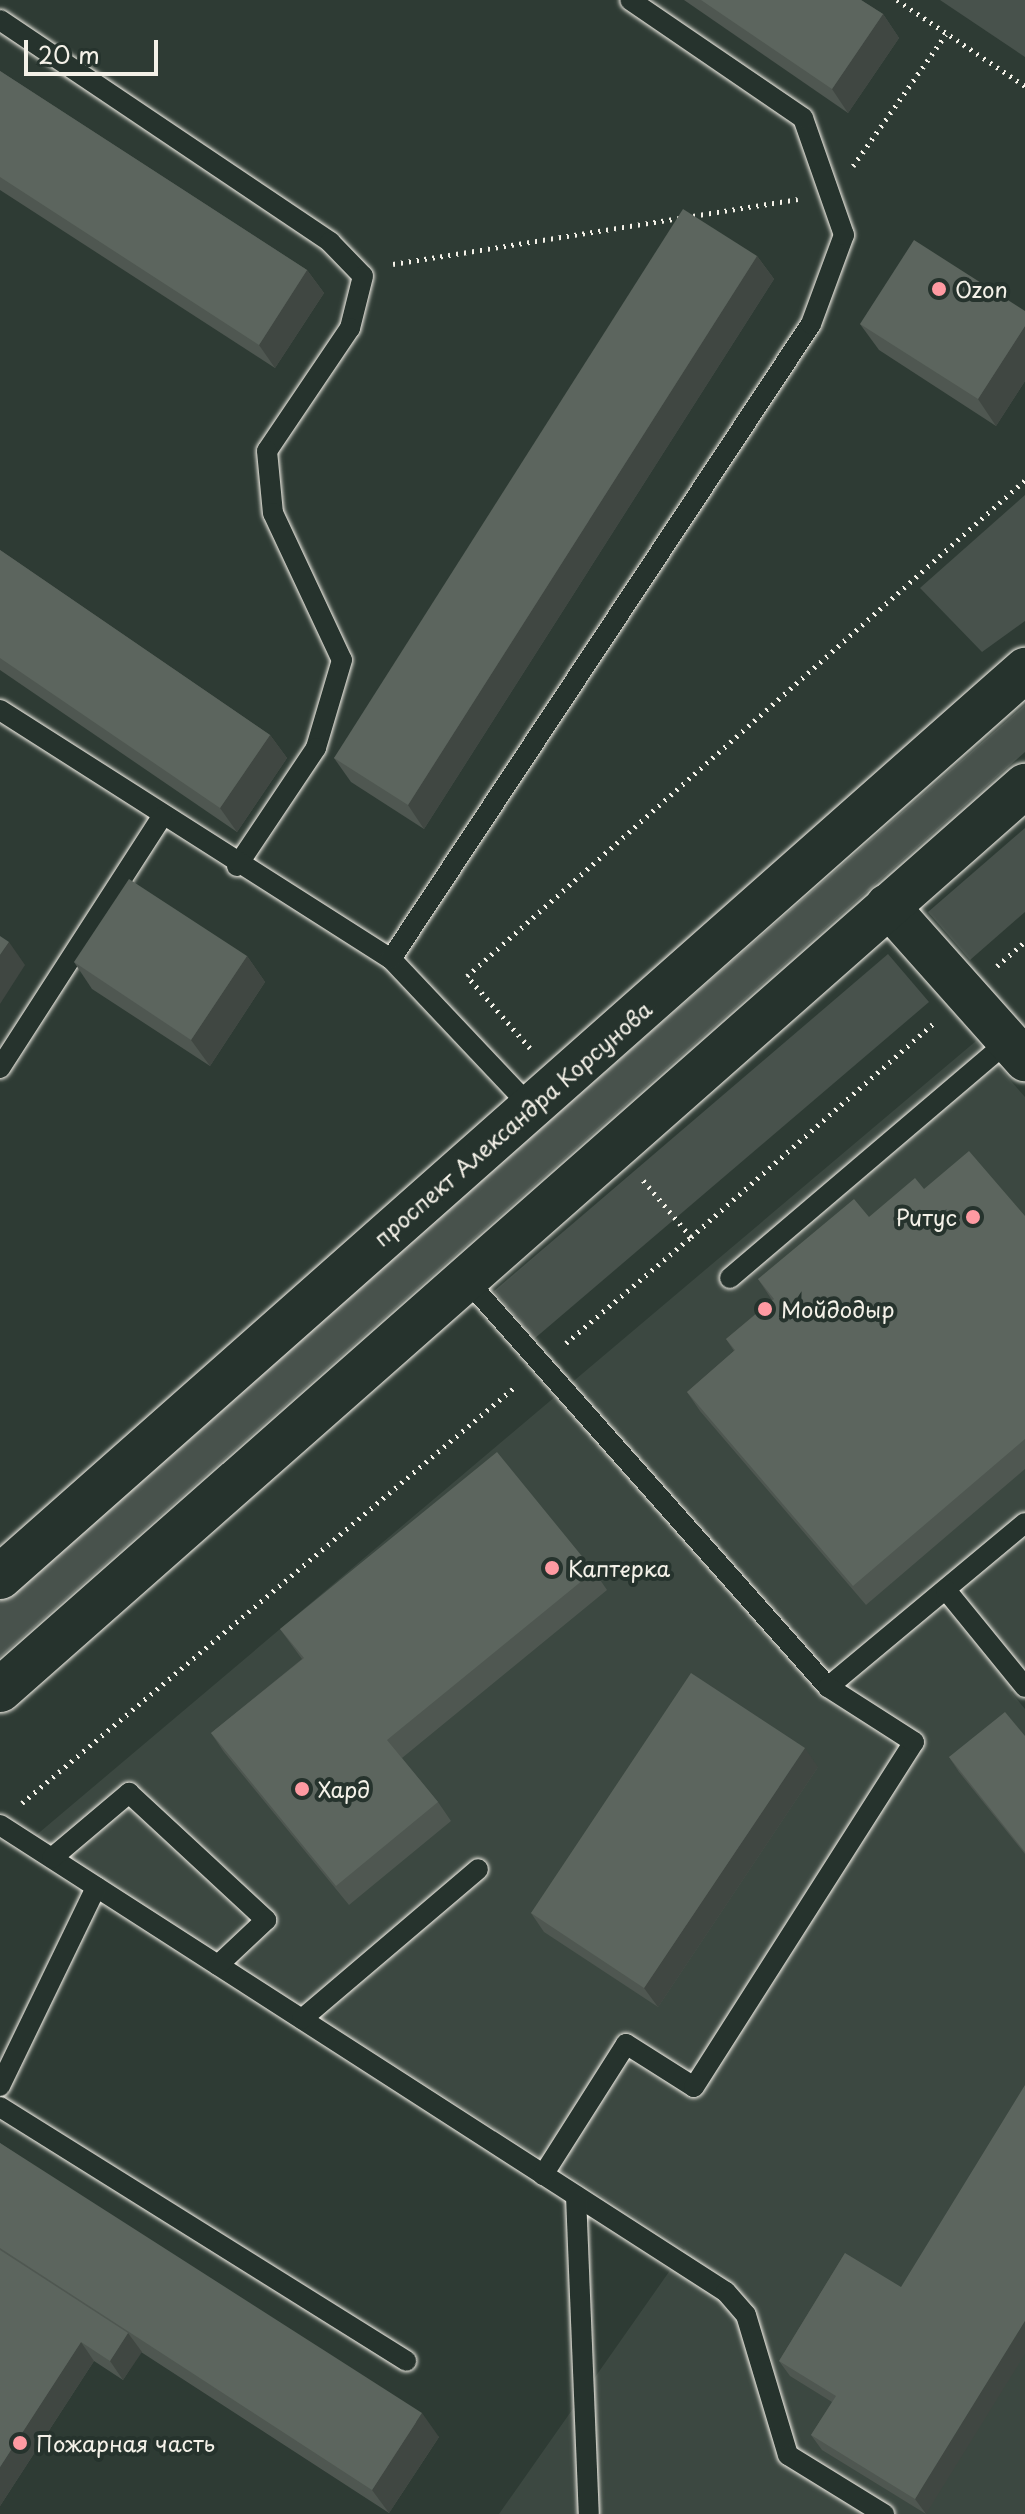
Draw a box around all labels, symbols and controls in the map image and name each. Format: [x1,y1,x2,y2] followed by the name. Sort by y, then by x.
[28,24,162,74] scale bar
[38,36,100,72] text: 20 m
[955,276,1008,302] place label: Ozon
[930,280,948,298] marker: Ozon
[367,995,657,1251] street label: проспект Александра Корсунова
[896,1204,957,1230] place label: Ритус
[964,1208,982,1226] marker: Ритус
[781,1296,894,1322] place label: Мойдодыр
[756,1300,774,1318] marker: Мойдодыр
[568,1555,670,1581] place label: Каптерка
[543,1559,561,1577] marker: Каптерка
[318,1776,370,1802] place label: Хард
[293,1780,311,1798] marker: Хард
[36,2430,215,2456] place label: Пожарная часть
[11,2434,29,2452] marker: Пожарная часть

